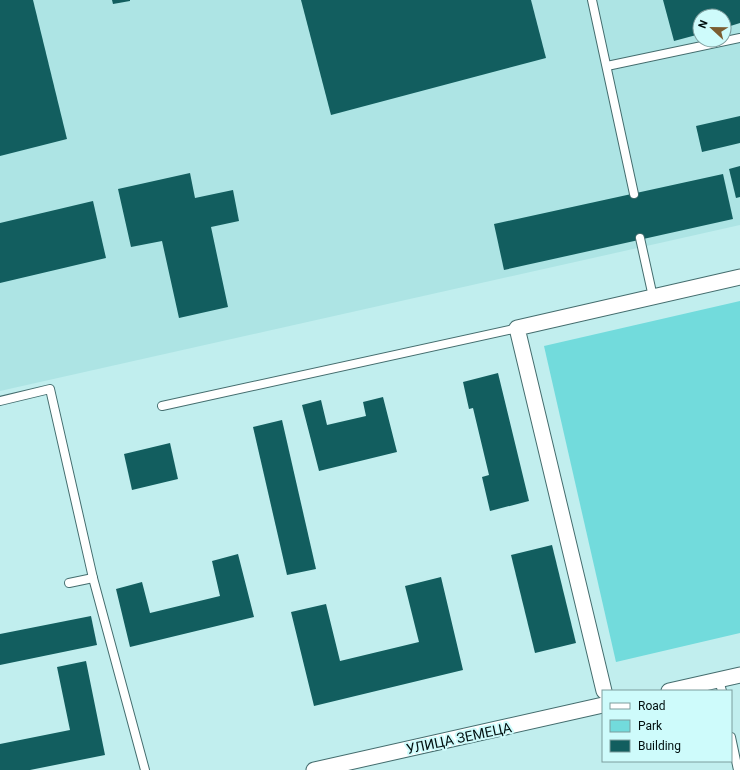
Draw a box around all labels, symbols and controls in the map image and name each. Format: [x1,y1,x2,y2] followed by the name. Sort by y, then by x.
[692,8,732,48] north arrow
[696,18,711,30] text: N
[602,690,732,762] legend
[638,699,666,713] text: Road
[405,719,513,757] street label: УЛИЦА ЗЕМЕЦА
[638,719,663,733] text: Park
[638,739,681,753] text: Building

